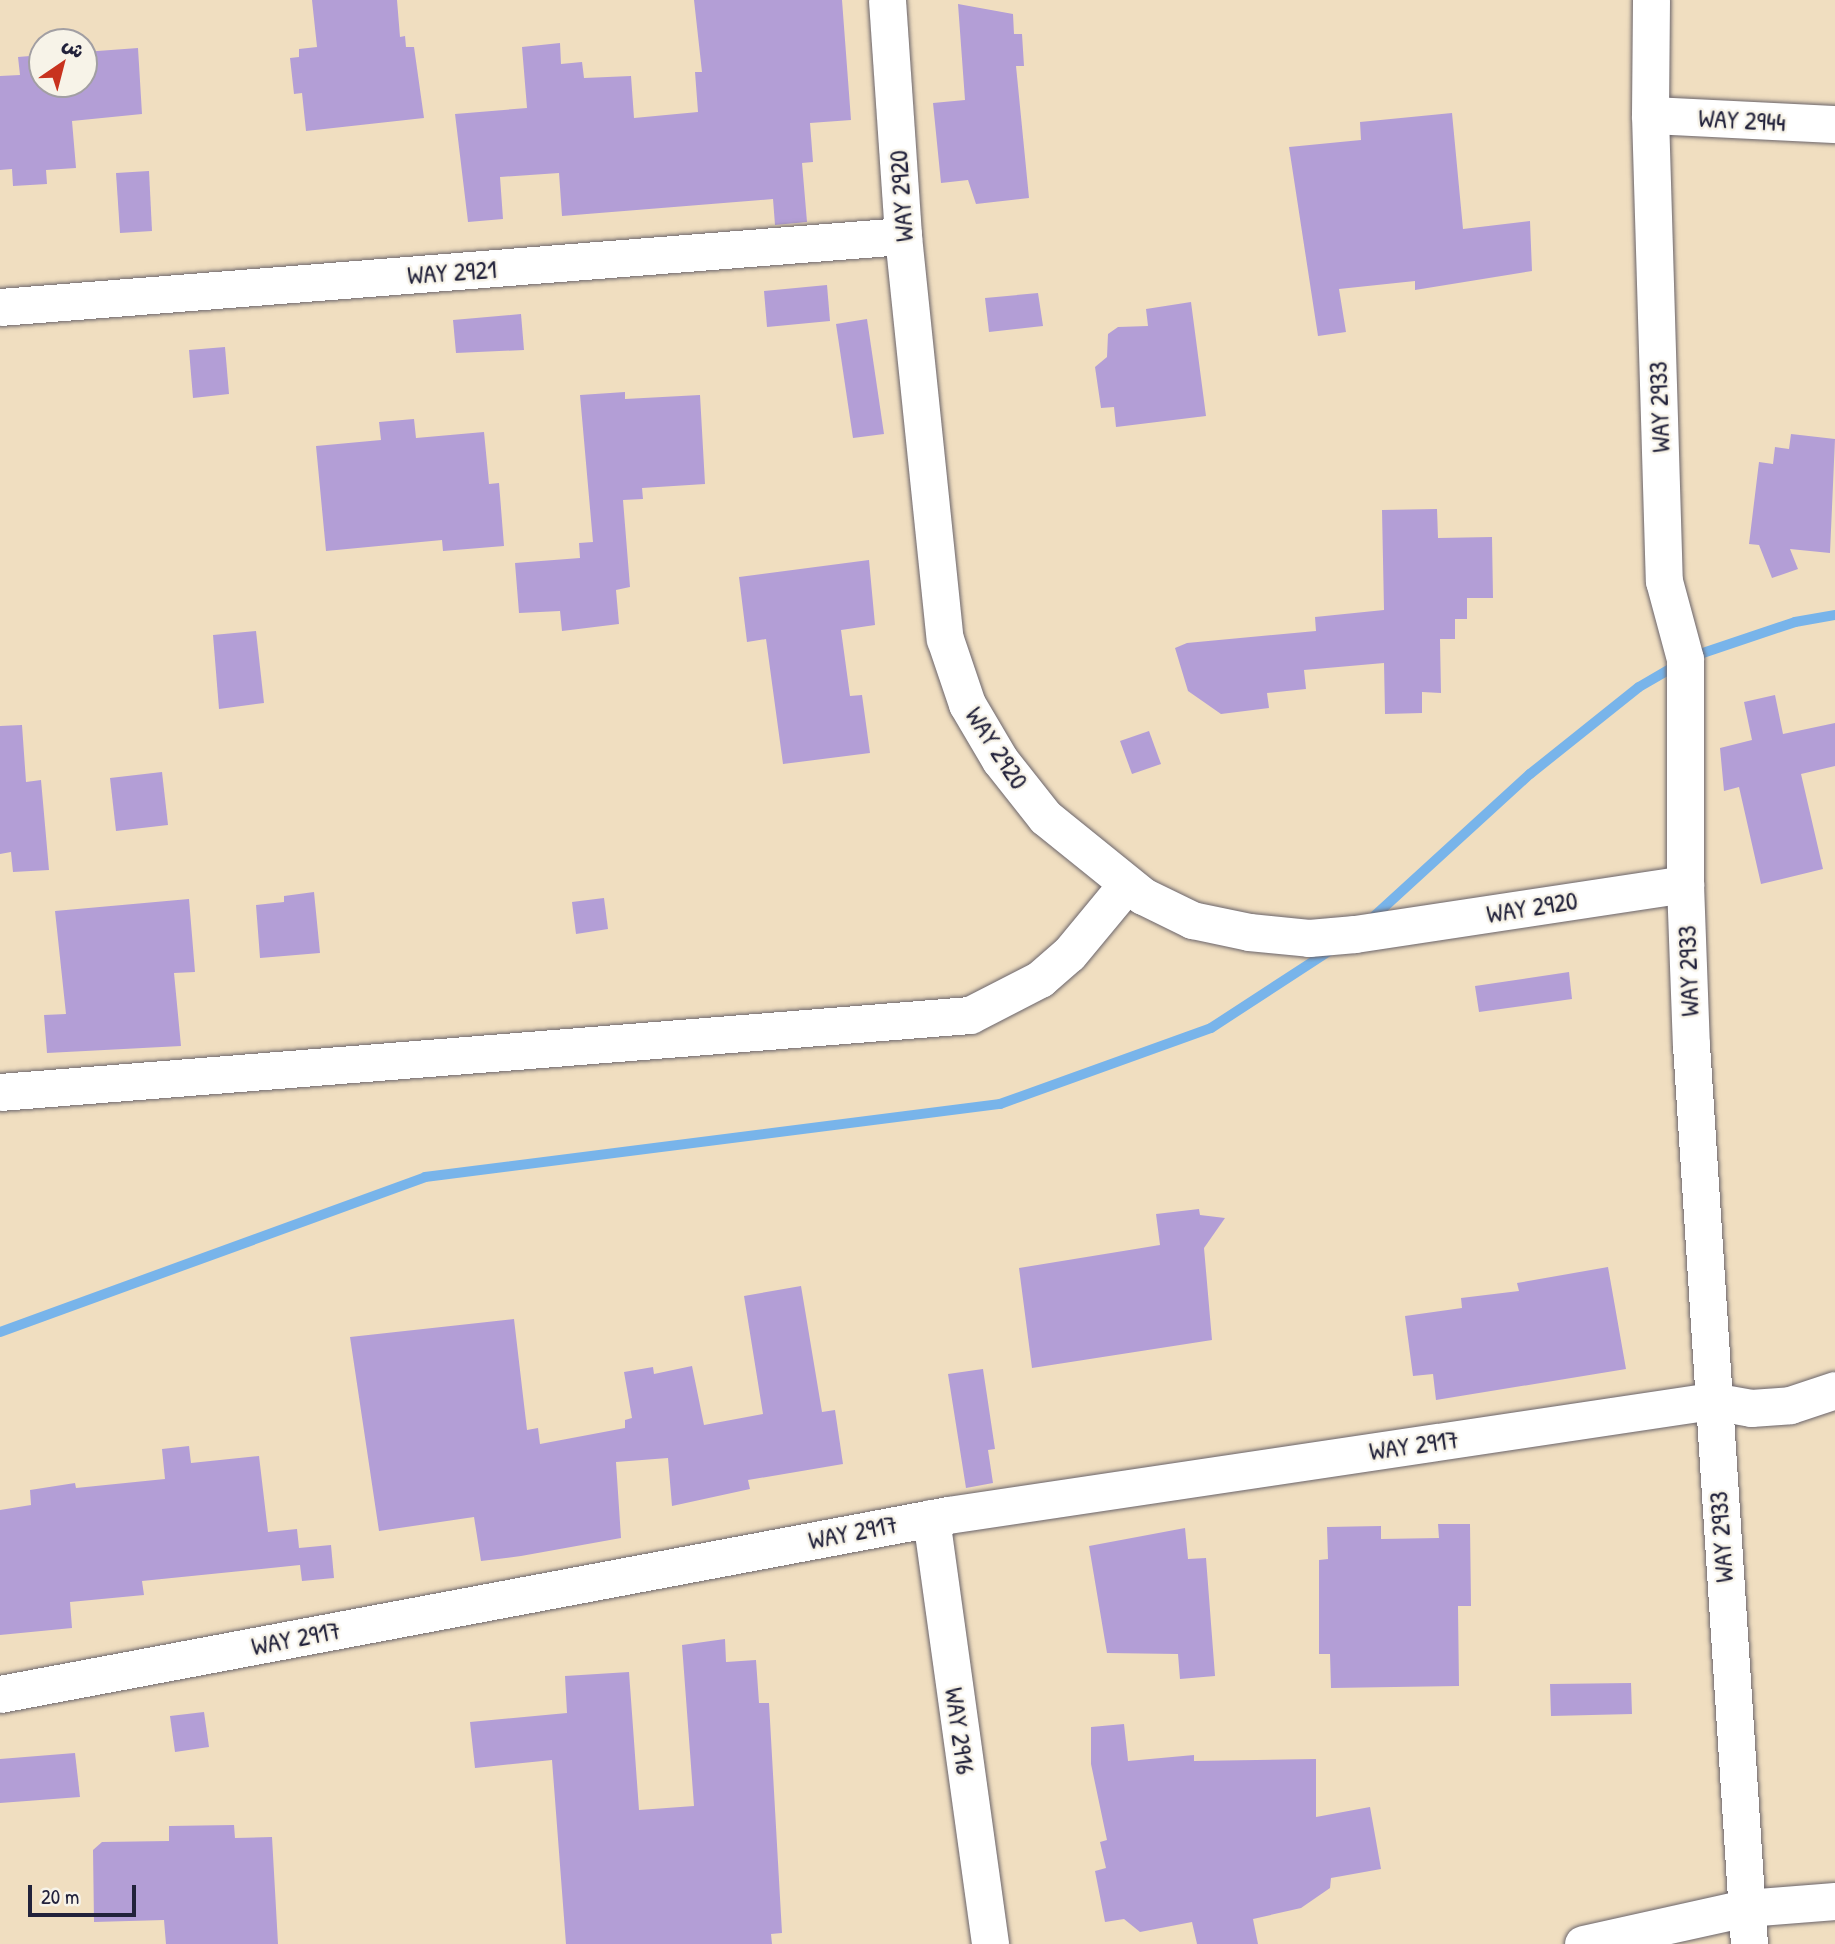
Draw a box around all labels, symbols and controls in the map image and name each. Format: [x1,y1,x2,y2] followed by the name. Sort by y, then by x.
[28,28,98,98] north arrow
[58,31,90,64] text: ش
[1698,102,1786,138] street label: WAY 2944
[882,149,920,243] street label: WAY 2920
[406,253,498,291] street label: WAY 2921
[1642,361,1676,453] street label: WAY 2933
[959,701,1035,795] street label: WAY 2920
[1484,884,1580,930] street label: WAY 2920
[1671,925,1705,1017] street label: WAY 2933
[1367,1423,1461,1467] street label: WAY 2917
[1702,1490,1740,1584] street label: WAY 2933
[806,1508,900,1556] street label: WAY 2917
[249,1614,343,1662] street label: WAY 2917
[938,1685,982,1777] street label: WAY 2916
[32,1870,140,1914] scale bar
[41,1882,79,1911] text: 20 m

